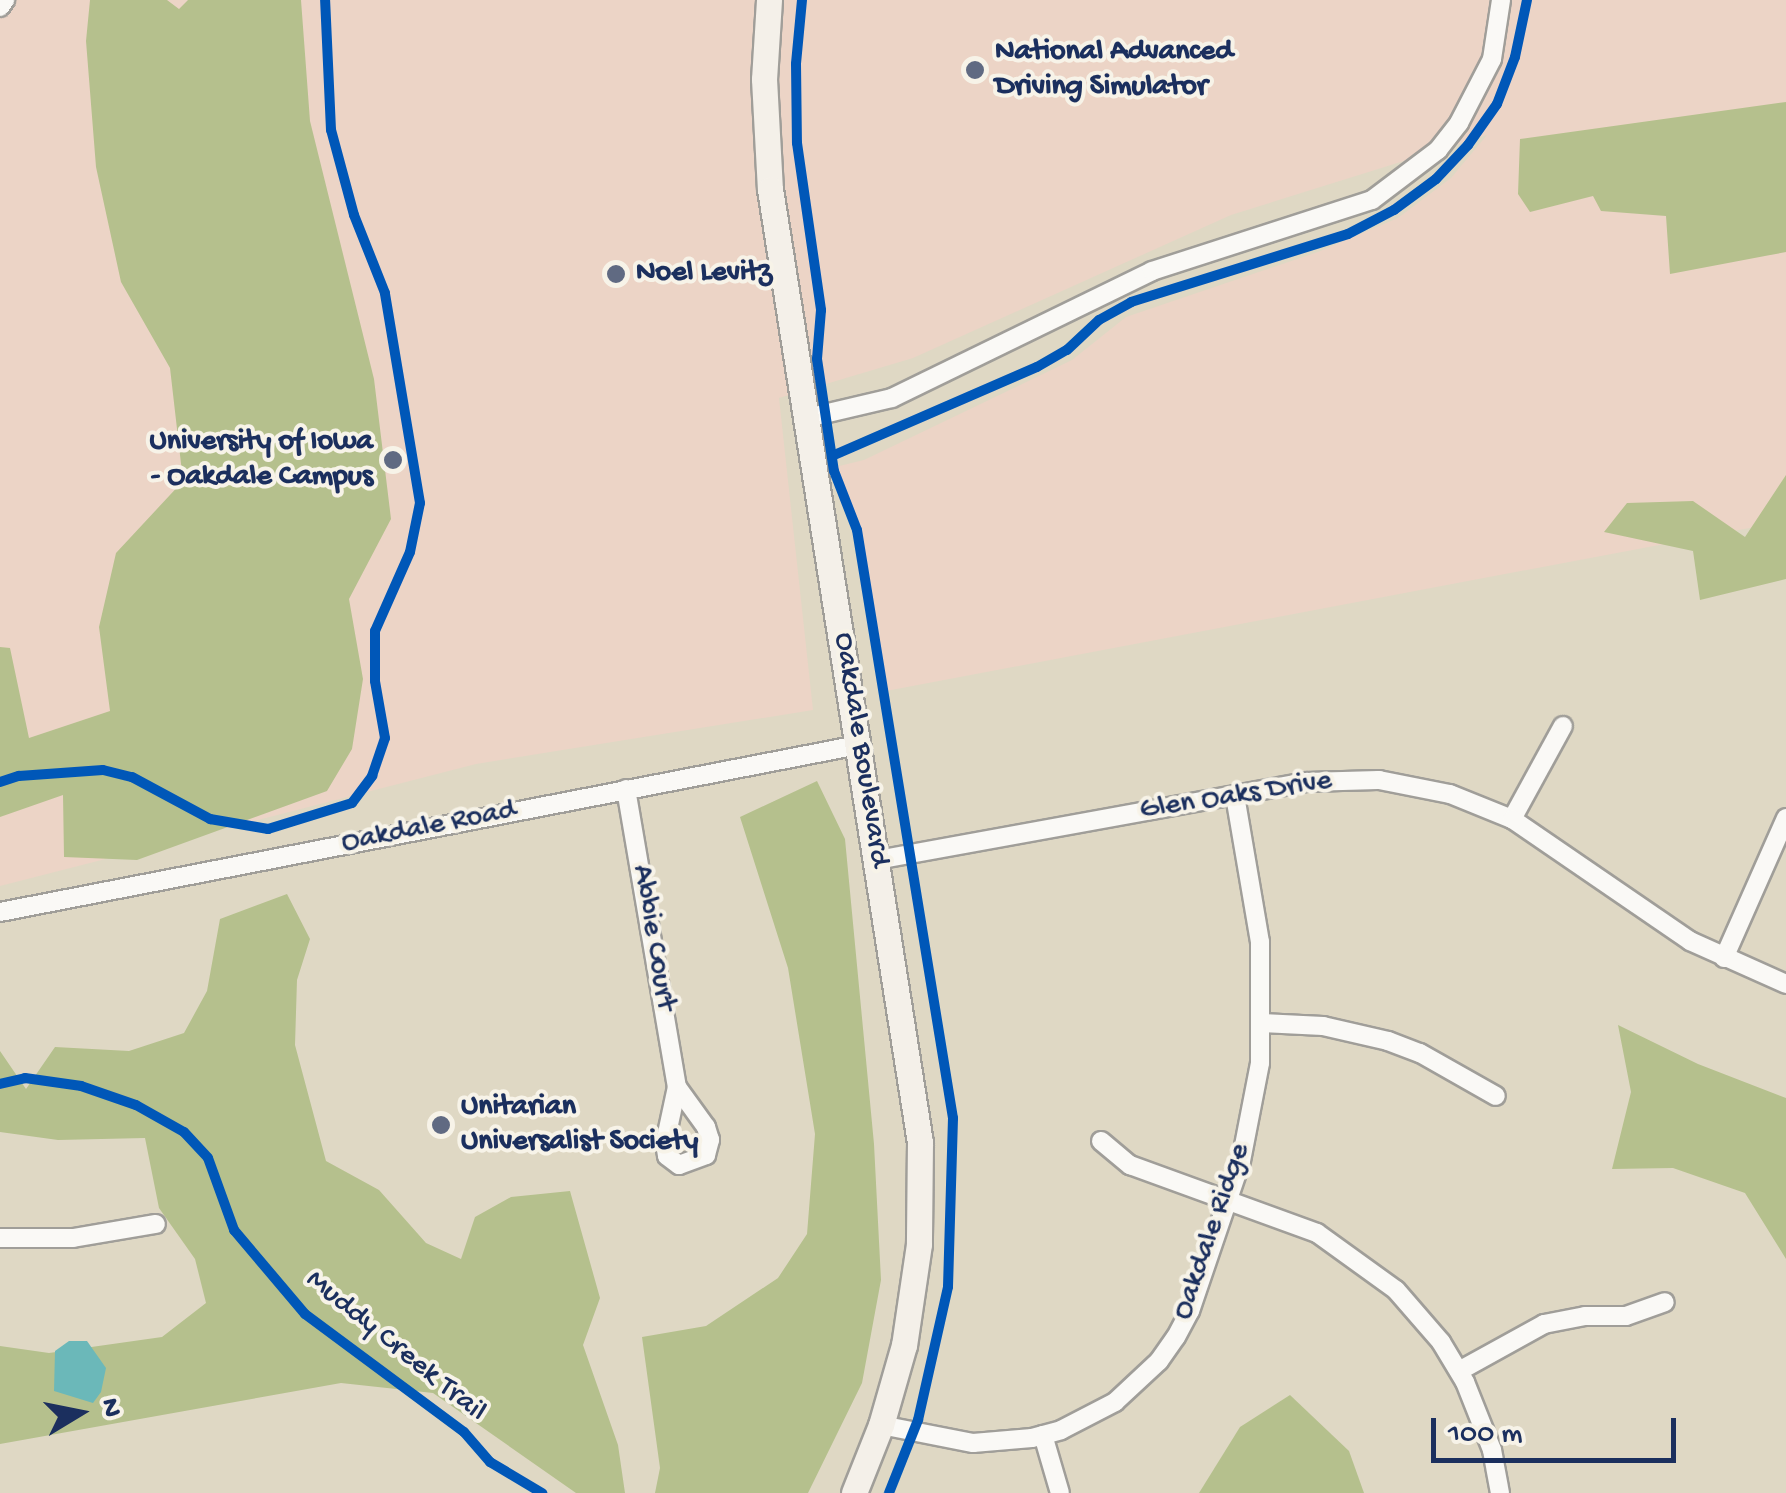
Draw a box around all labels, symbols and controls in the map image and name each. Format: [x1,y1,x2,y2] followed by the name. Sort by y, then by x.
[995,35,1233,106] place label: National Advanced Driving Simulator
[964,59,986,81] marker: National Advanced Driving Simulator
[636,256,772,292] place label: Noel Levitz
[605,263,627,285] marker: Noel Levitz
[149,425,373,496] place label: University of Iowa - Oakdale Campus
[382,449,404,471] marker: University of Iowa - Oakdale Campus
[824,630,896,870] street label: Oakdale Boulevard
[1137,764,1335,830] street label: Glen Oaks Drive
[339,793,519,863] street label: Oakdale Road
[621,862,683,1014] street label: Abbie Court
[461,1090,698,1160] place label: Unitarian Universalist Society
[430,1114,452,1136] marker: Unitarian Universalist Society
[1166,1139,1260,1325] street label: Oakdale Ridge
[297,1263,493,1431] street label: Muddy Creek Trail
[30,1363,130,1463] north arrow
[92,1396,128,1420] text: N
[1436,1398,1681,1460] scale bar
[1448,1418,1523,1453] text: 100 m

